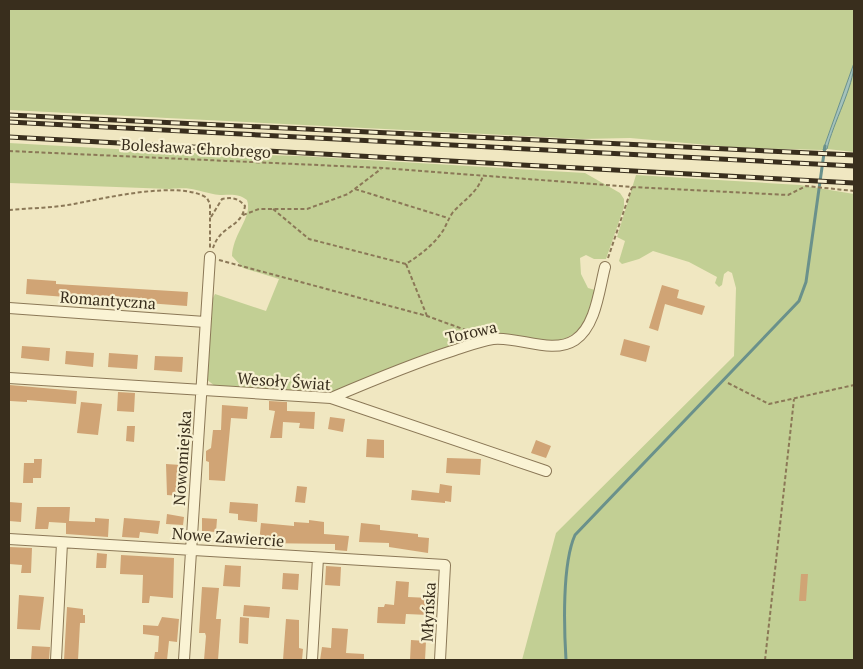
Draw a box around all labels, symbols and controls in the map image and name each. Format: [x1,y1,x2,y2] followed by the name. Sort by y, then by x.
[120,133,272,163] street label: Bolesława Chrobrego
[59,286,157,314] street label: Romantyczna
[443,315,499,349] street label: Torowa
[236,367,332,395] street label: Wesoły Świat
[168,410,196,506] street label: Nowomiejska
[171,522,285,552] street label: Nowe Zawiercie
[415,582,441,642] street label: Młyńska

